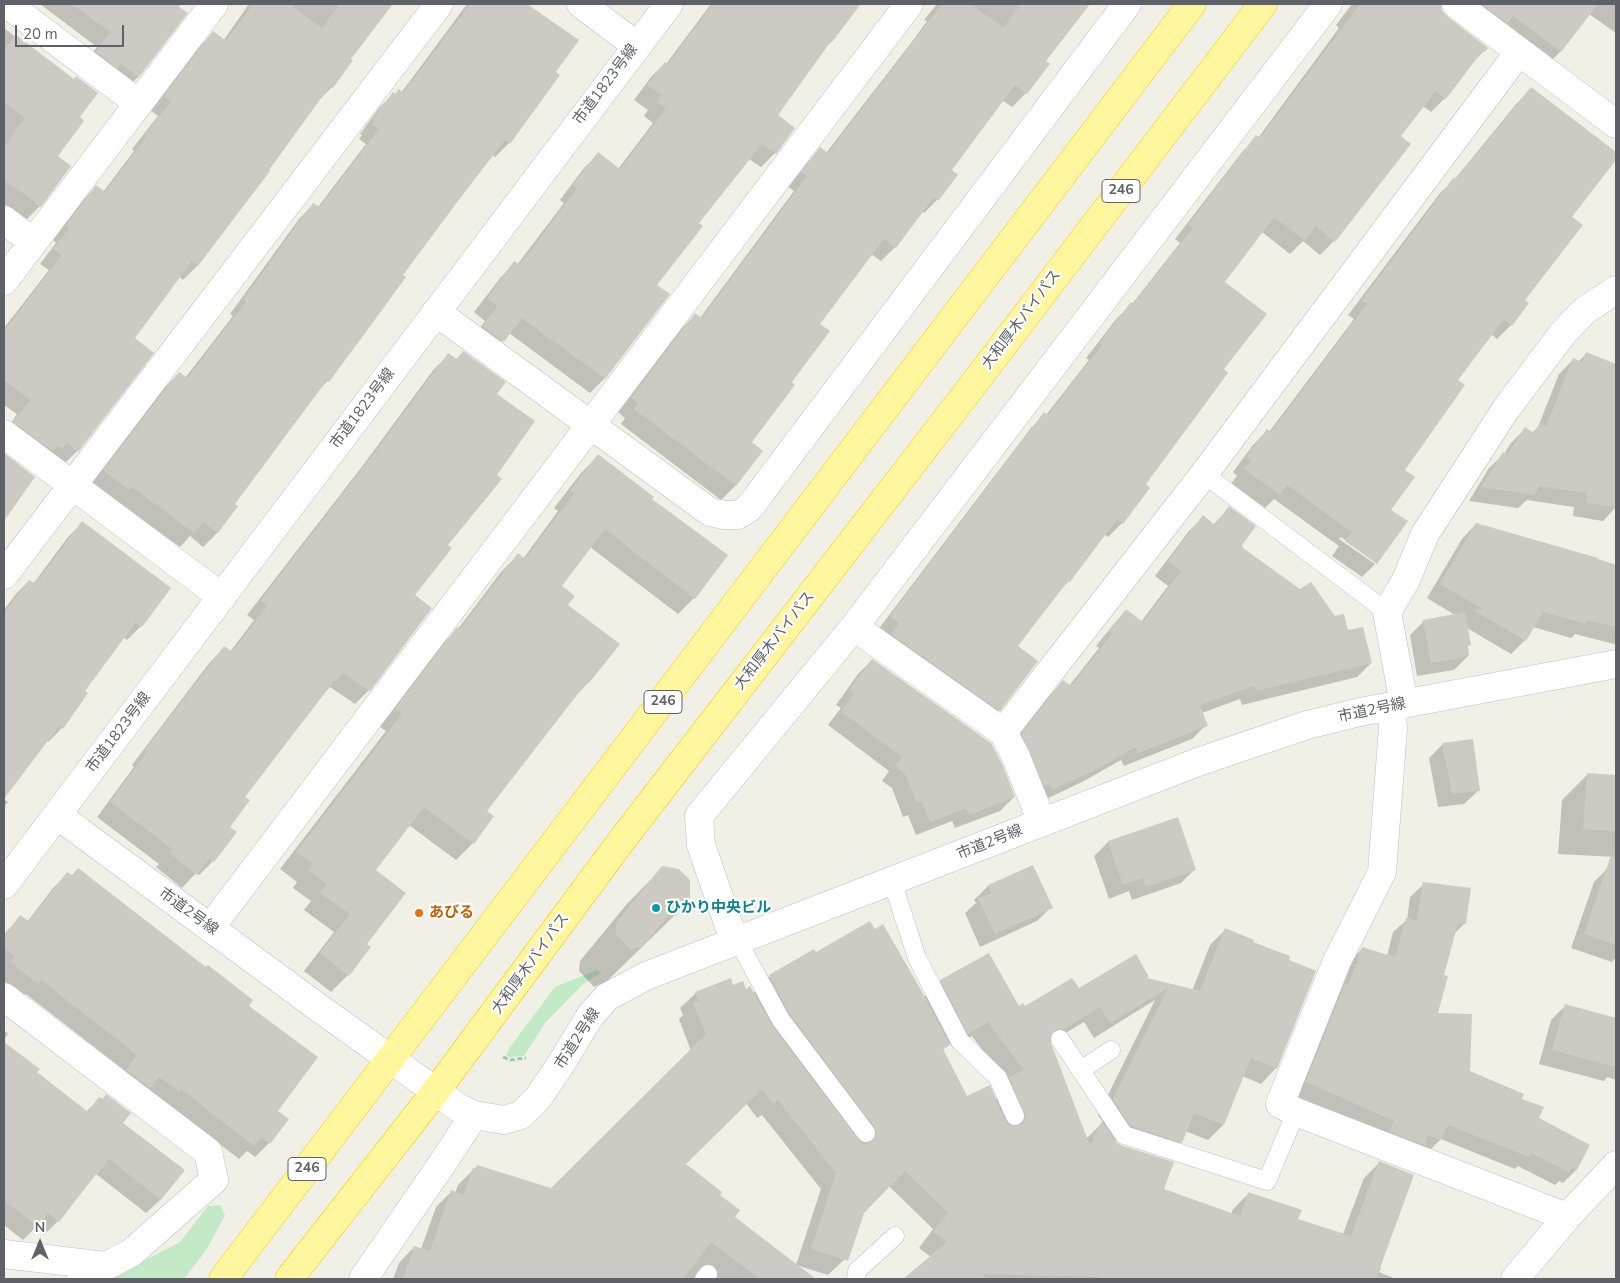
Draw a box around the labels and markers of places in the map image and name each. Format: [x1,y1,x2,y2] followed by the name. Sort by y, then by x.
[666,899,771,917] place label: ひかり中央ビル
[650,902,662,914] marker: ひかり中央ビル
[429,904,474,922] place label: あびる
[413,907,425,919] marker: あびる

